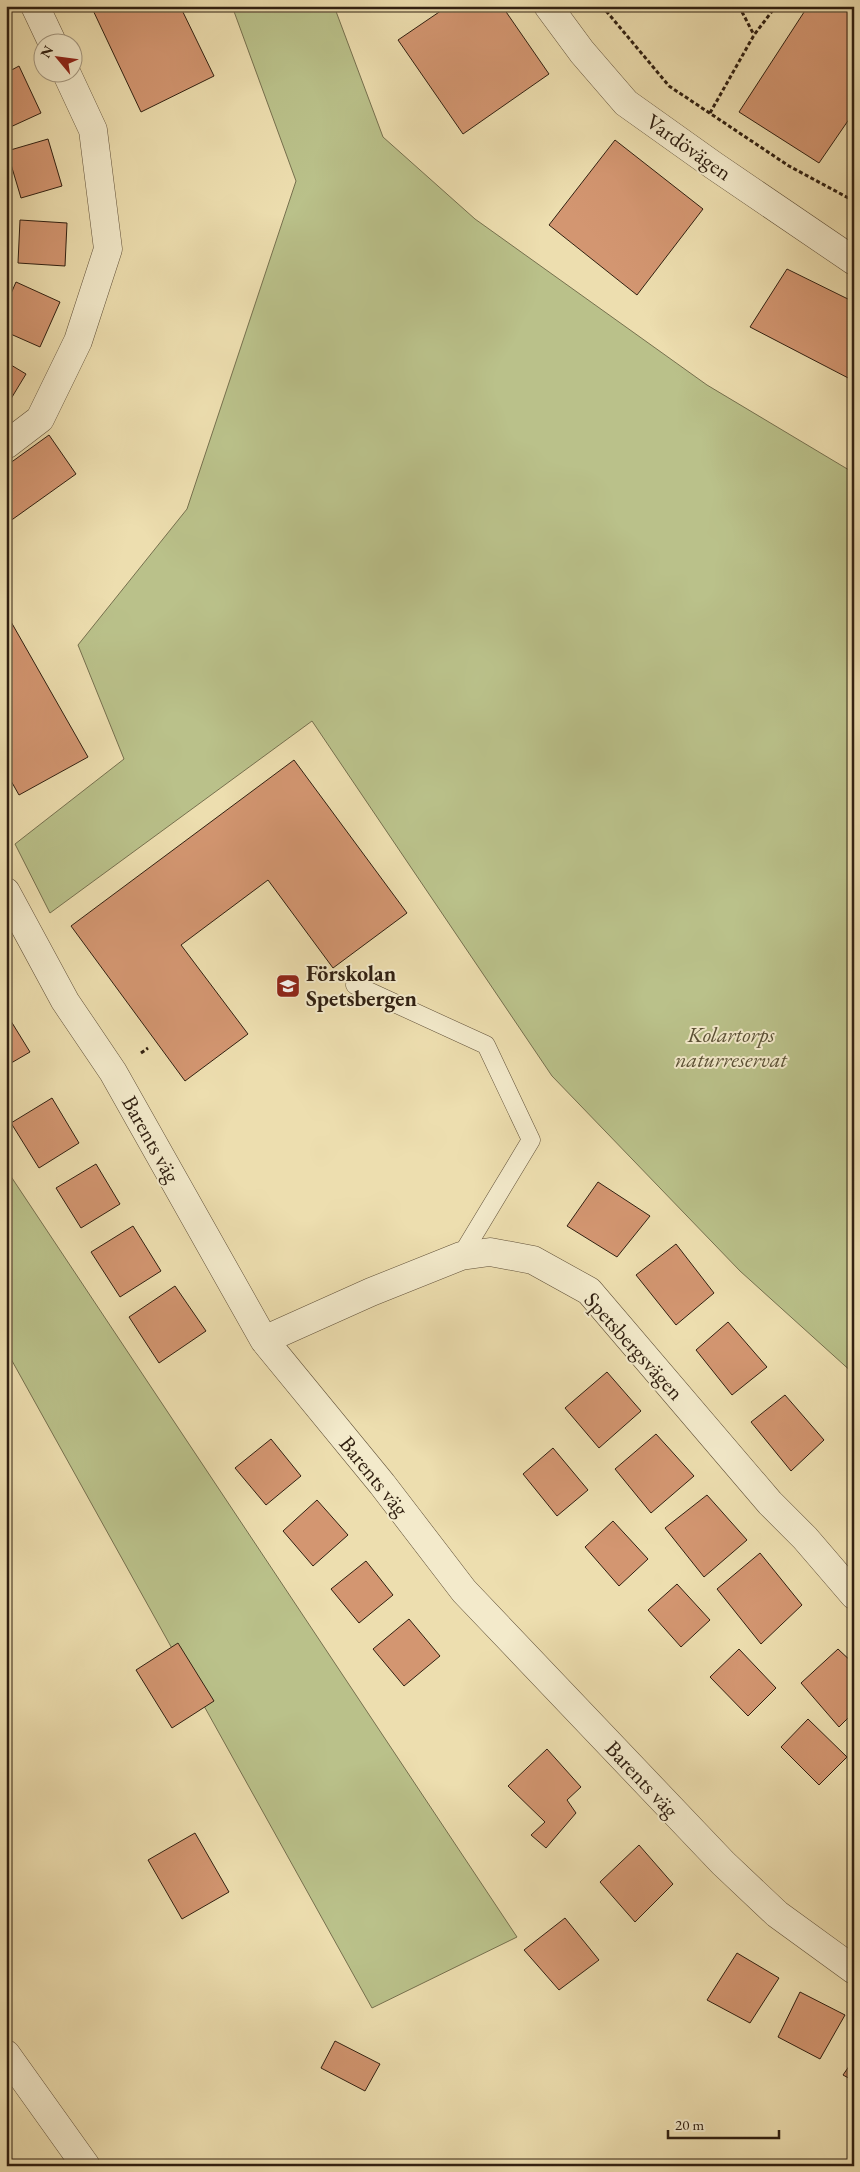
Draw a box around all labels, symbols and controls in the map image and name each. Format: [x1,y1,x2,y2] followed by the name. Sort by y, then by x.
[32,32,82,82] north arrow
[36,42,58,61] text: N
[640,107,738,187] street label: Vardövägen
[306,959,418,1013] place label: Förskolan Spetsbergen
[275,973,301,999] school or university icon: Förskolan Spetsbergen
[675,1020,789,1074] park label: Kolartorps naturreservat
[115,1090,187,1188] street label: Barents väg
[578,1286,691,1407] street label: Spetsbergsvägen
[333,1430,416,1522] street label: Barents väg
[599,1734,685,1824] street label: Barents väg
[668,2107,779,2139] scale bar
[675,2115,704,2134] text: 20 m

